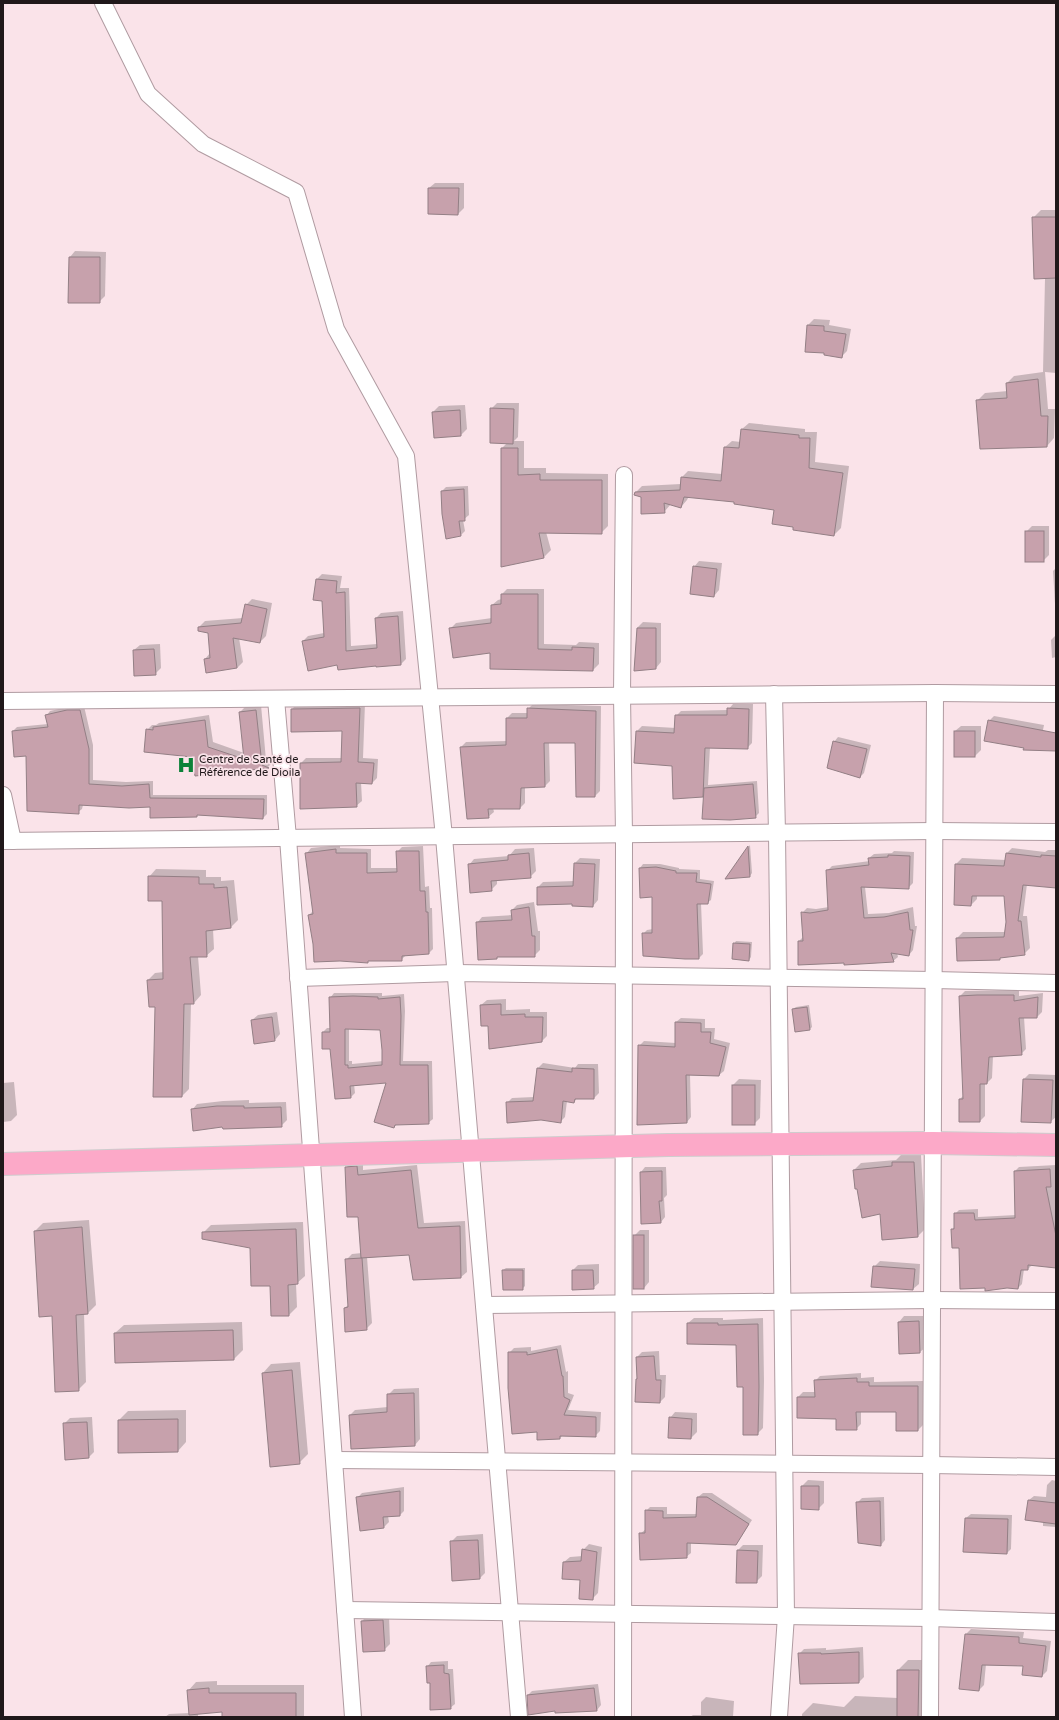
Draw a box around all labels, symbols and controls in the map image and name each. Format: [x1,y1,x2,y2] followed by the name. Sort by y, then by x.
[199,753,300,779] place label: Centre de Santé de Référence de Dioila
[176,755,196,775] hospital icon: Centre de Santé de Référence de Dioila

